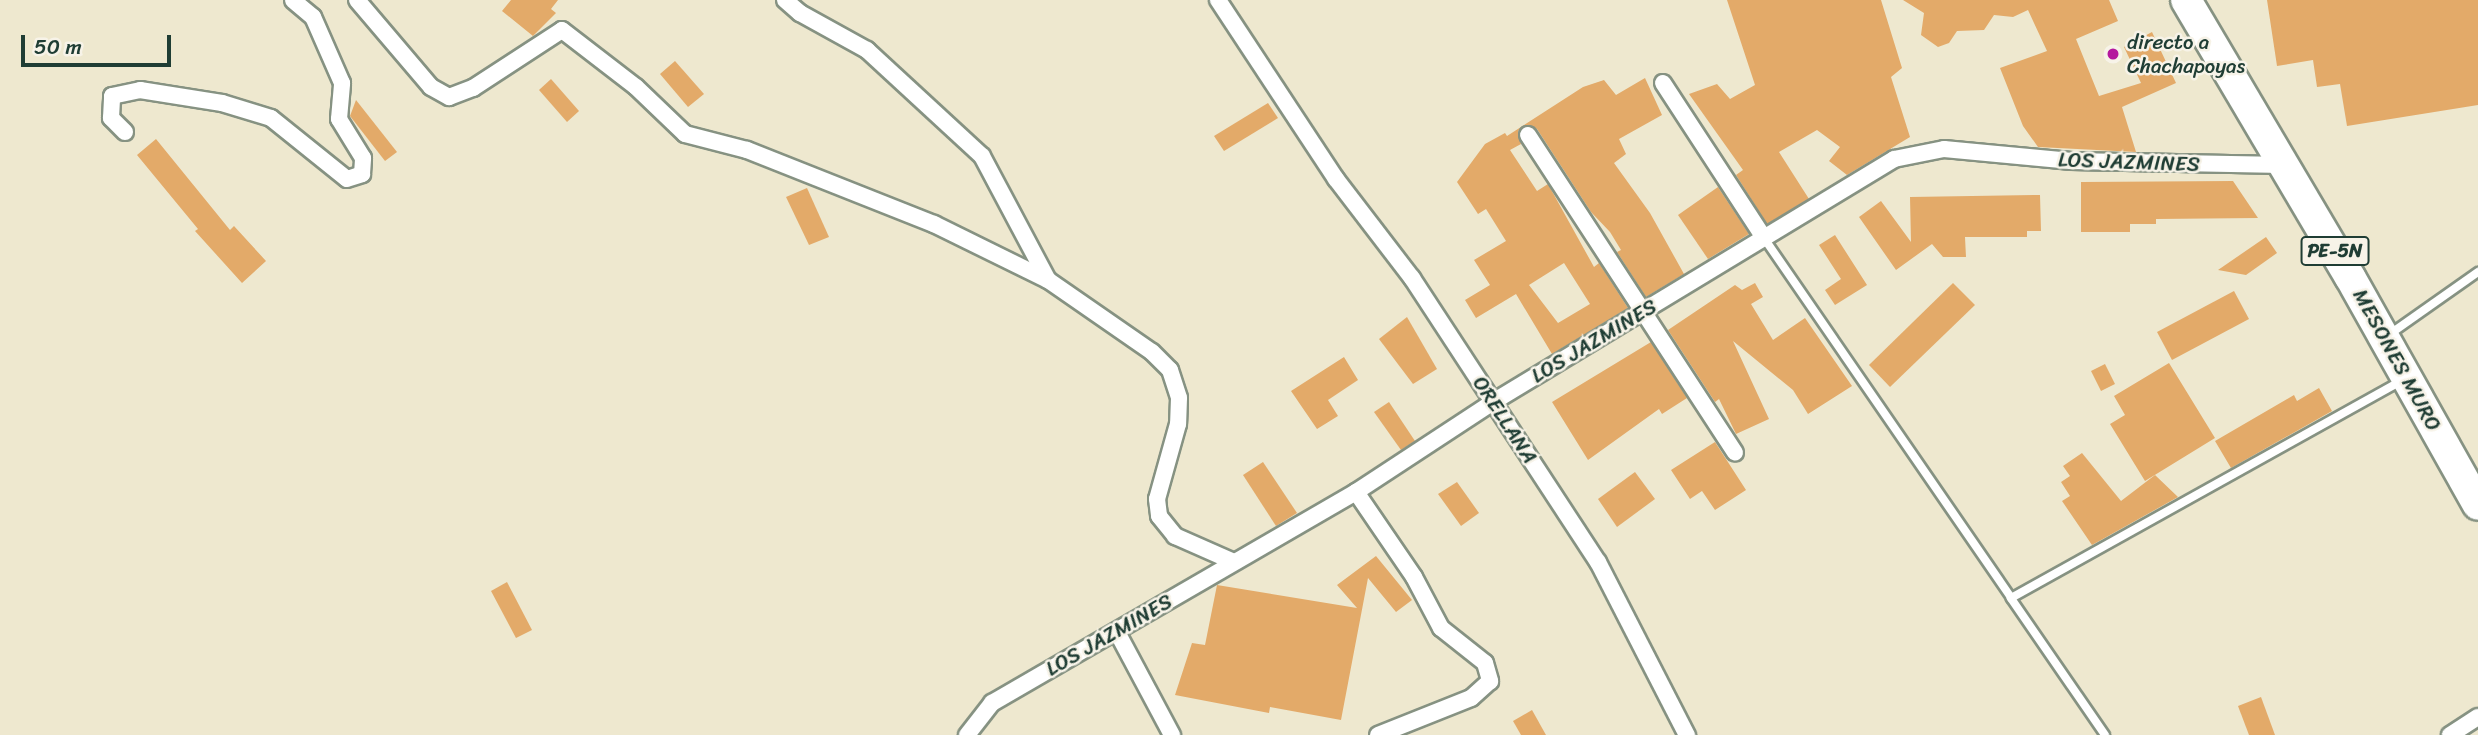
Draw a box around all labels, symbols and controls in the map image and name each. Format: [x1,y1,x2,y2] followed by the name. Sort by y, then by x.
[24,21,175,65] scale bar
[34,28,82,66] text: 50 m
[2127,29,2245,79] place label: directo a Chachapoyas
[2105,46,2121,62] marker: directo a Chachapoyas
[2058,147,2200,177] street label: LOS JAZMINES
[2300,235,2370,266] road number: PE-5N
[2348,285,2446,435] street label: MESONES MURO
[1527,294,1661,388] street label: LOS JAZMINES
[1467,371,1543,469] street label: ORELLANA
[1042,589,1176,681] street label: LOS JAZMINES

